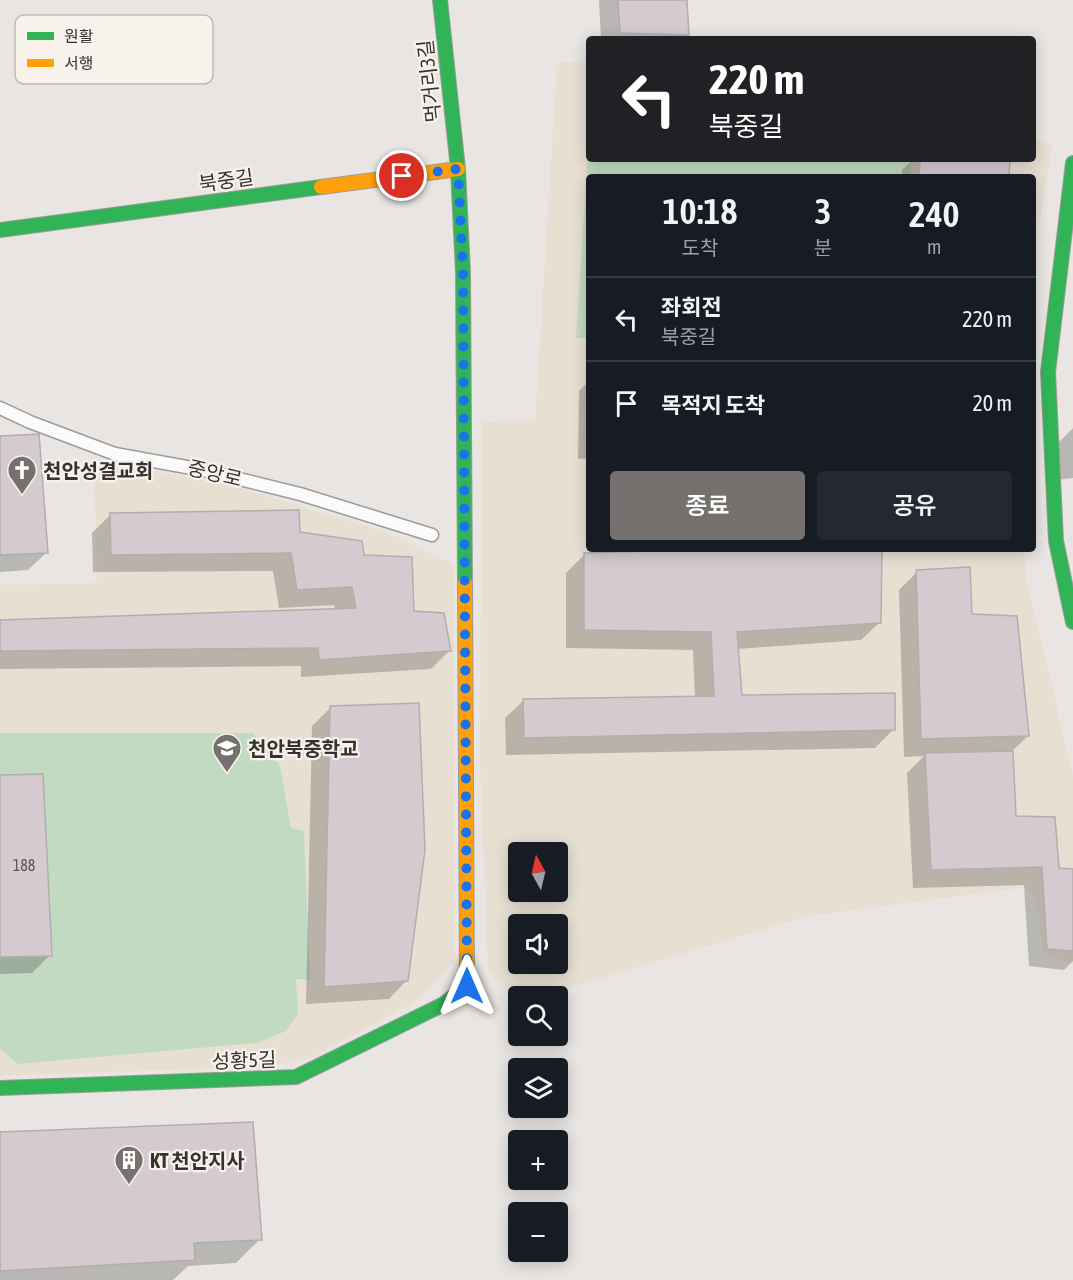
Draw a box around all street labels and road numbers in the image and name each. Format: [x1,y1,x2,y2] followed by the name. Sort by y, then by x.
[413,39,445,123] street label: 먹거리3길
[197,165,255,195] street label: 북중길
[186,456,244,490] street label: 중앙로
[211,1047,277,1073] street label: 성황5길

